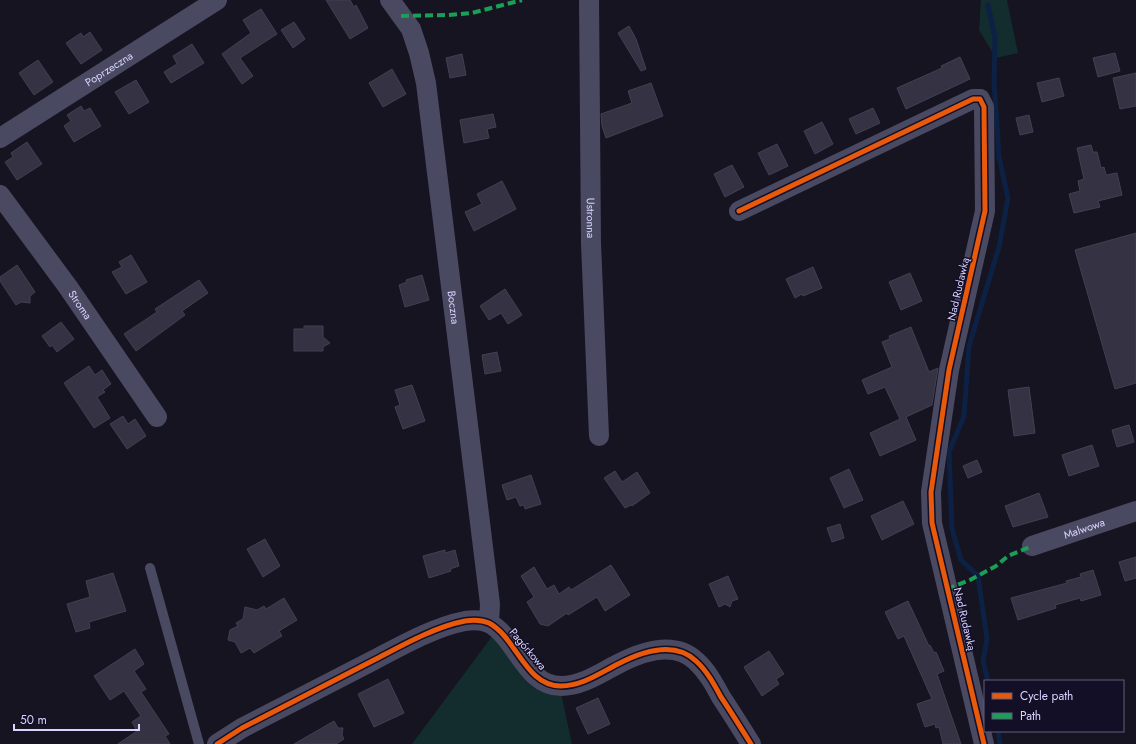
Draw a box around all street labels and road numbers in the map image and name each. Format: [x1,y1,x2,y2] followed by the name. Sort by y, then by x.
[82,48,136,90] street label: Poprzeczna
[583,198,599,238] street label: Ustronna
[943,255,973,322] street label: Nad Rudawką
[65,287,96,323] street label: Stroma
[444,290,464,325] street label: Boczna
[1061,514,1107,543] street label: Malwowa
[950,586,980,653] street label: Nad Rudawką
[506,625,550,673] street label: Pagórkowa

